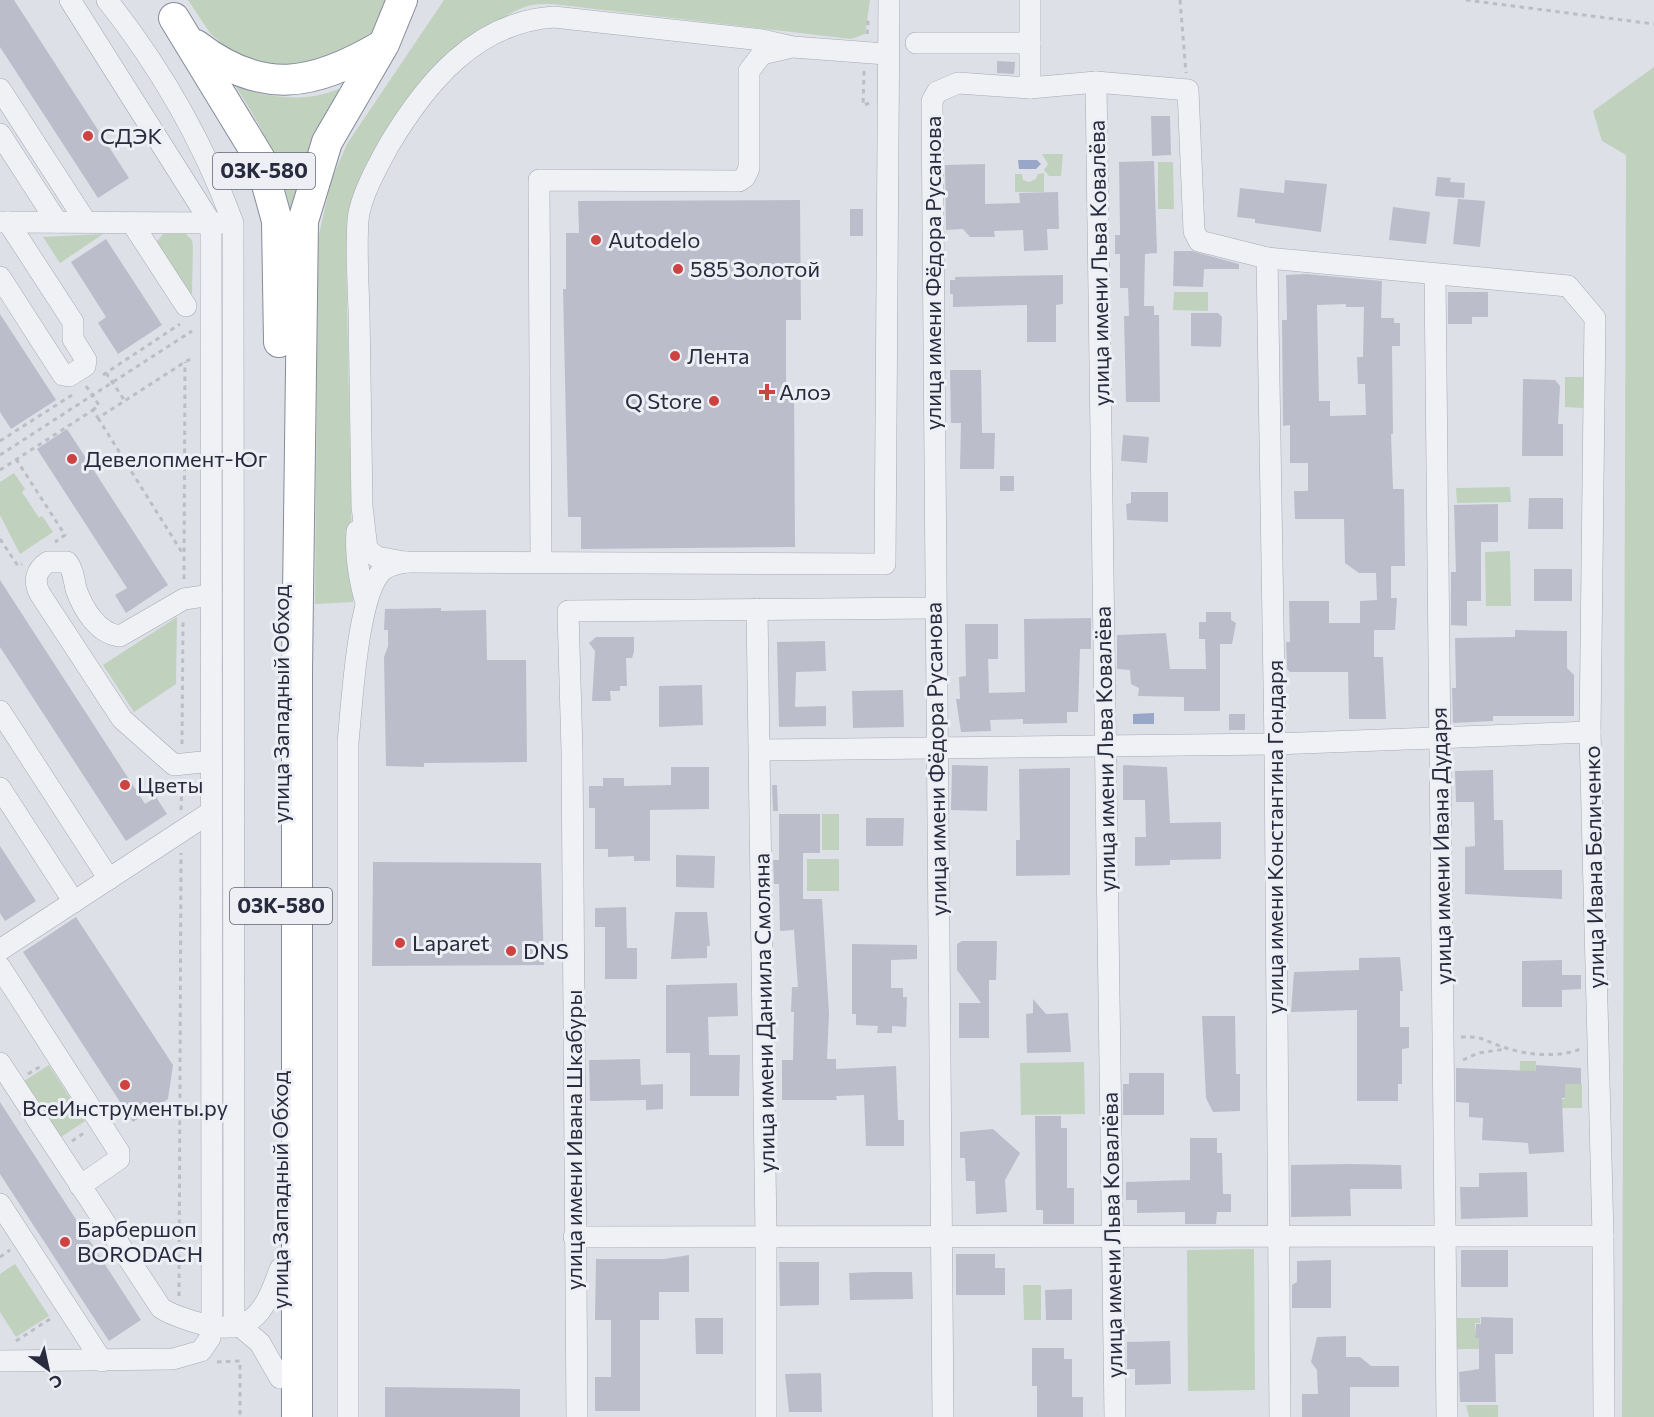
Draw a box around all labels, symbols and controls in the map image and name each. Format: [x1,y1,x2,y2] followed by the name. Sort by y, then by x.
[919,116,946,430] street label: улица имени Фёдора Русанова
[1083,120,1114,406] street label: улица имени Льва Ковалёва
[100,122,162,149] place label: СДЭК
[81,129,95,143] marker: СДЭК
[213,153,315,189] road number: 03К-580
[608,226,700,253] place label: Autodelo
[589,233,603,247] marker: Autodelo
[690,255,820,282] place label: 585 Золотой
[671,262,685,276] marker: 585 Золотой
[687,342,749,369] place label: Лента
[668,349,682,363] marker: Лента
[779,378,831,405] place label: Алоэ
[760,385,774,399] marker: Алоэ
[625,387,702,414] place label: Q Store
[707,394,721,408] marker: Q Store
[84,445,268,472] place label: Девелопмент-Юг
[65,452,79,466] marker: Девелопмент-Юг
[267,585,294,823] street label: улица Западный Обход
[919,602,952,916] street label: улица имени Фёдора Русанова
[1089,606,1120,892] street label: улица имени Льва Ковалёва
[1261,660,1288,1014] street label: улица имени Константина Гондаря
[1425,707,1456,985] street label: улица имени Ивана Дударя
[1578,745,1609,989] street label: улица Ивана Беличенко
[137,771,203,798] place label: Цветы
[118,778,132,792] marker: Цветы
[747,853,780,1173] street label: улица имени Даниила Смоляна
[230,888,332,924] road number: 03К-580
[412,929,490,956] place label: Laparet
[393,936,407,950] marker: Laparet
[523,937,569,964] place label: DNS
[504,944,518,958] marker: DNS
[560,990,587,1290] street label: улица имени Ивана Шкабуры
[266,1071,293,1309] street label: улица Западный Обход
[118,1078,132,1092] marker: ВсеИнструменты.ру
[1096,1092,1127,1378] street label: улица имени Льва Ковалёва
[22,1094,228,1121] place label: ВсеИнструменты.ру
[77,1215,203,1267] place label: Барбершоп BORODACH
[58,1235,72,1249] marker: Барбершоп BORODACH
[18,1339,78,1399] north arrow
[47,1371,66,1393] text: С

